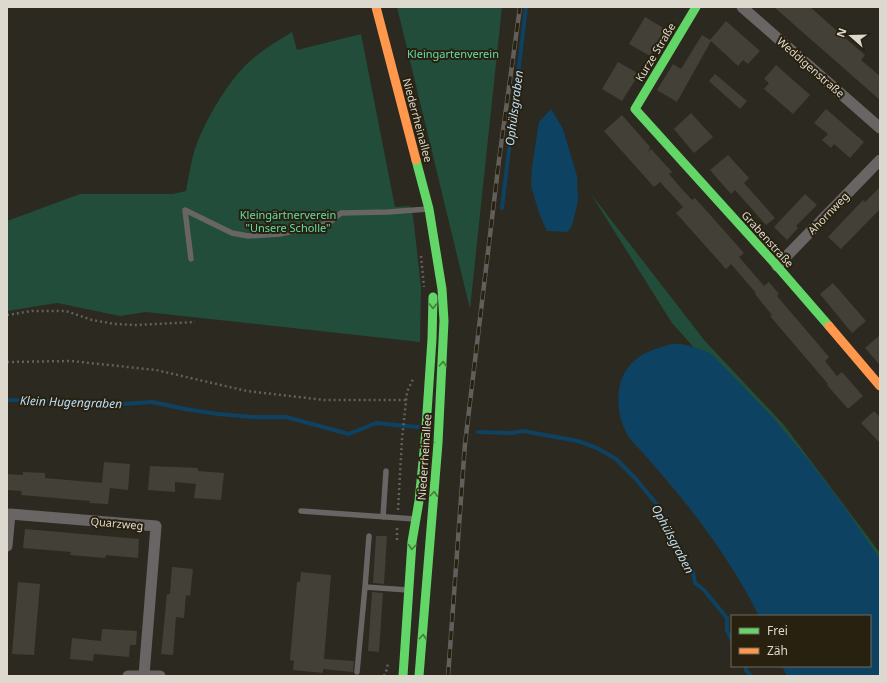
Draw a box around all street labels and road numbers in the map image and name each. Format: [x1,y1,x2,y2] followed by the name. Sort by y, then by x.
[632,20,678,84] street label: Kurze Straße
[774,33,848,101] street label: Weddigenstraße
[400,76,436,164] street label: Niederrheinallee
[804,189,852,237] street label: Ahornweg
[739,208,797,270] street label: Grabenstraße
[414,413,434,501] street label: Niederrheinallee
[90,513,144,533] street label: Quarzweg

